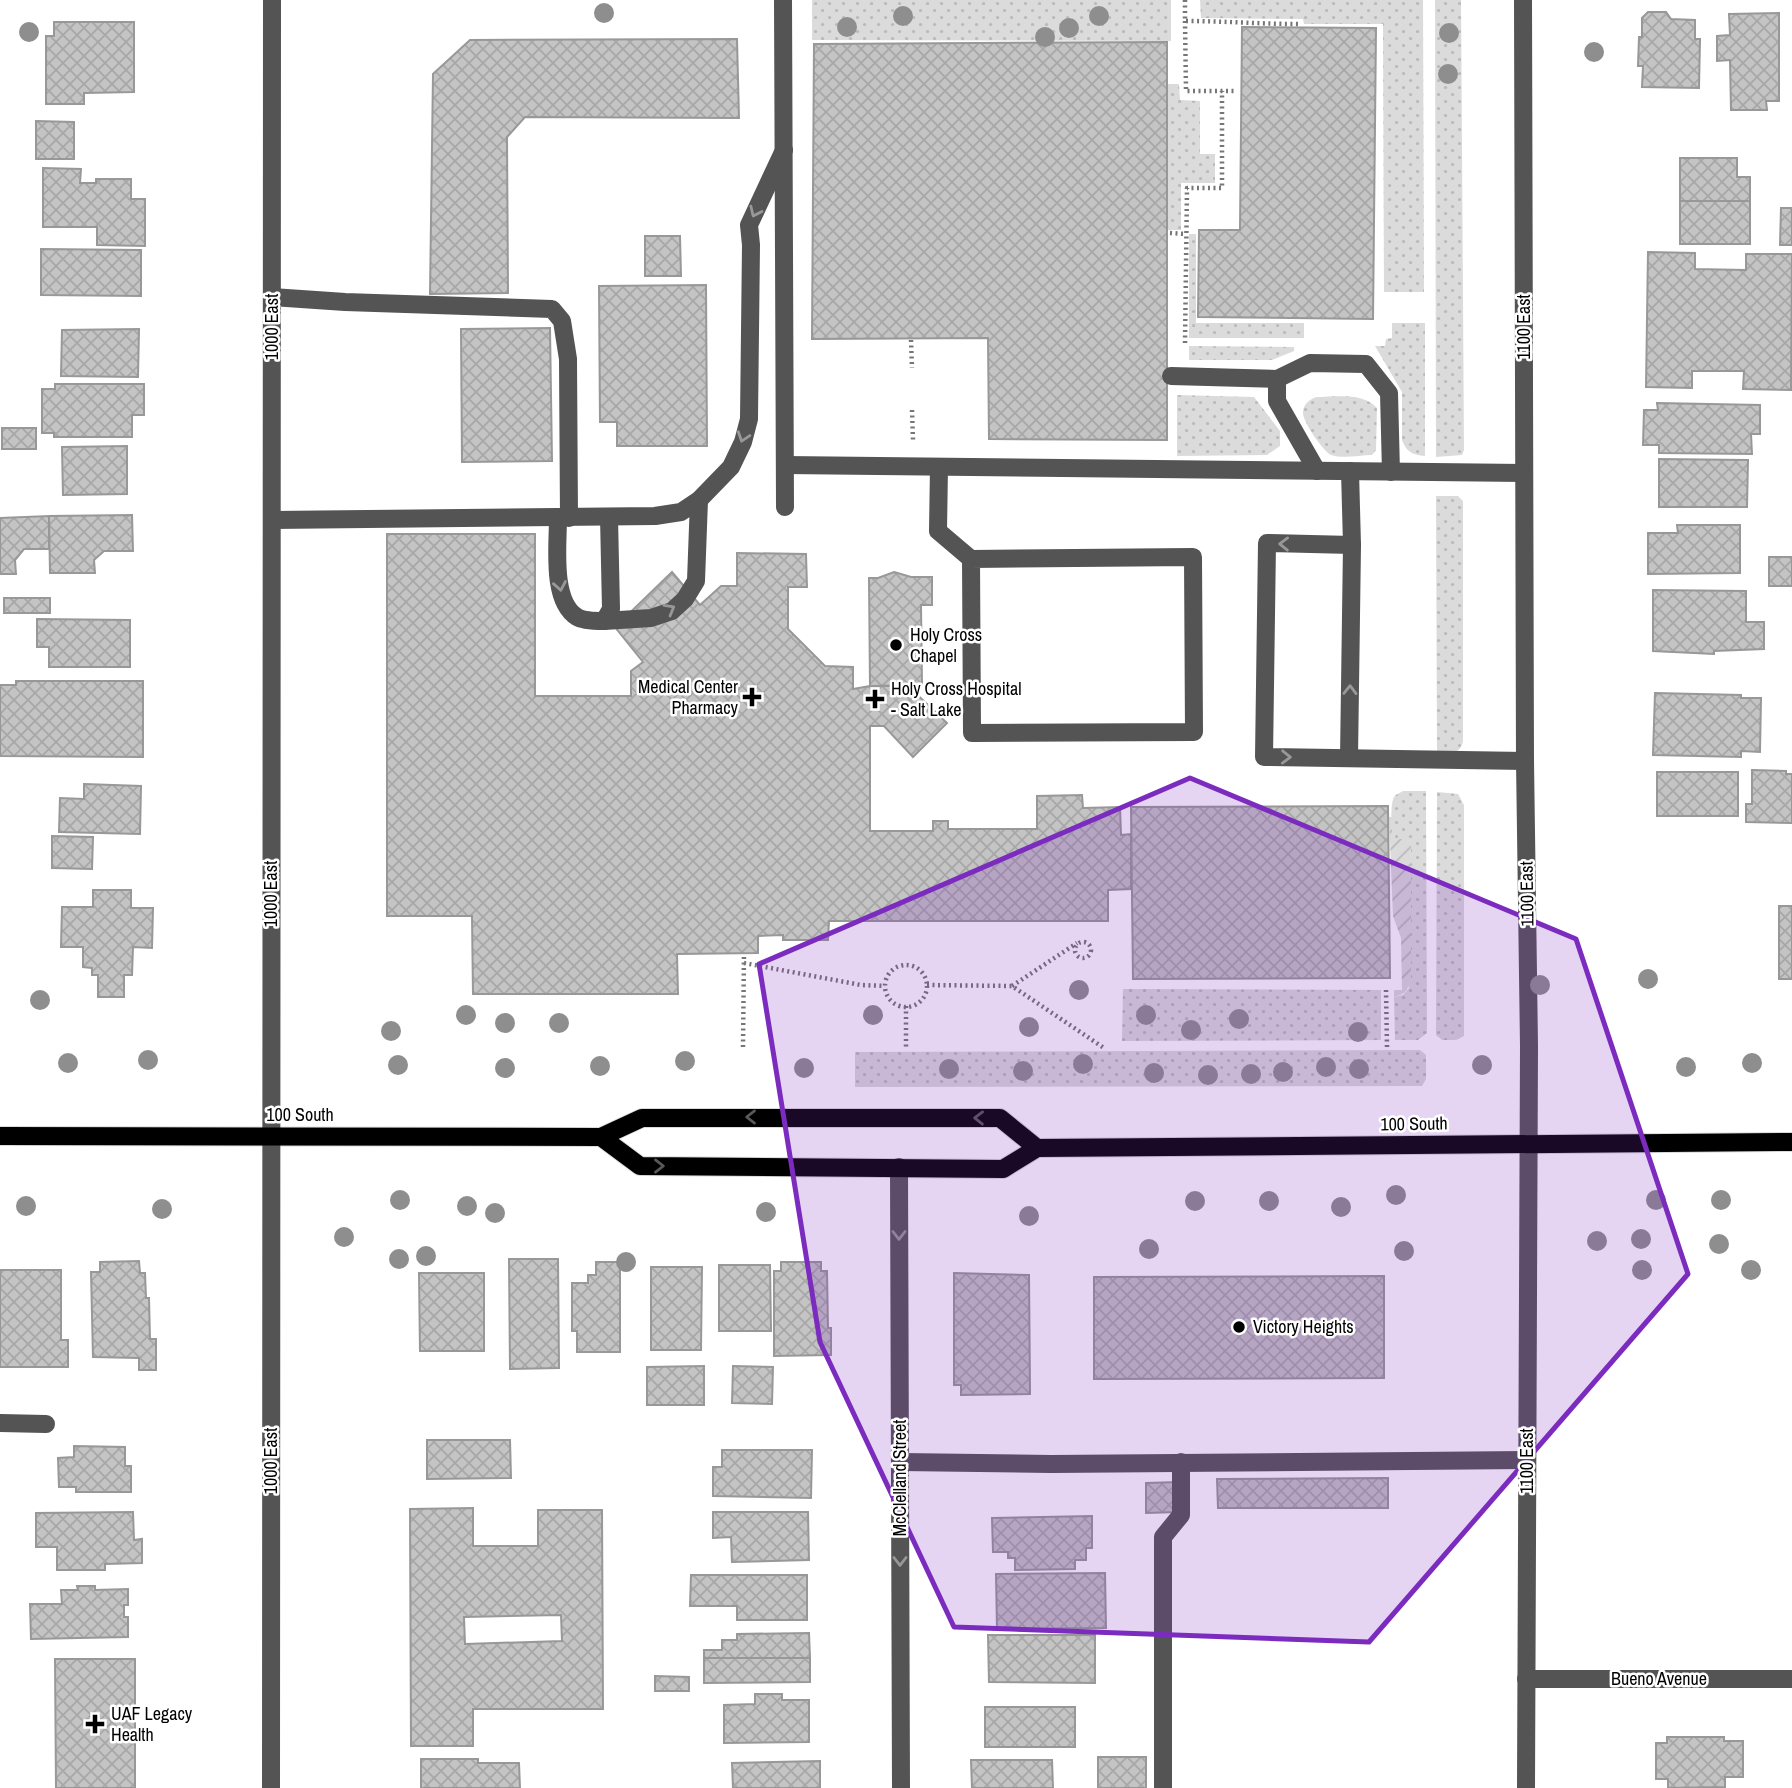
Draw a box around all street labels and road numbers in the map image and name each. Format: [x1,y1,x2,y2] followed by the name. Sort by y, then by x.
[259,294,284,360] street label: 1000 East
[1511,294,1536,360] street label: 1100 East
[258,861,283,927] street label: 1000 East
[1513,861,1540,927] street label: 1100 East
[266,1102,334,1127] street label: 100 South
[1380,1110,1448,1137] street label: 100 South
[887,1420,912,1536] street label: McClelland Street
[258,1428,283,1494] street label: 1000 East
[1514,1428,1539,1494] street label: 1100 East
[1611,1666,1707,1691] street label: Bueno Avenue

